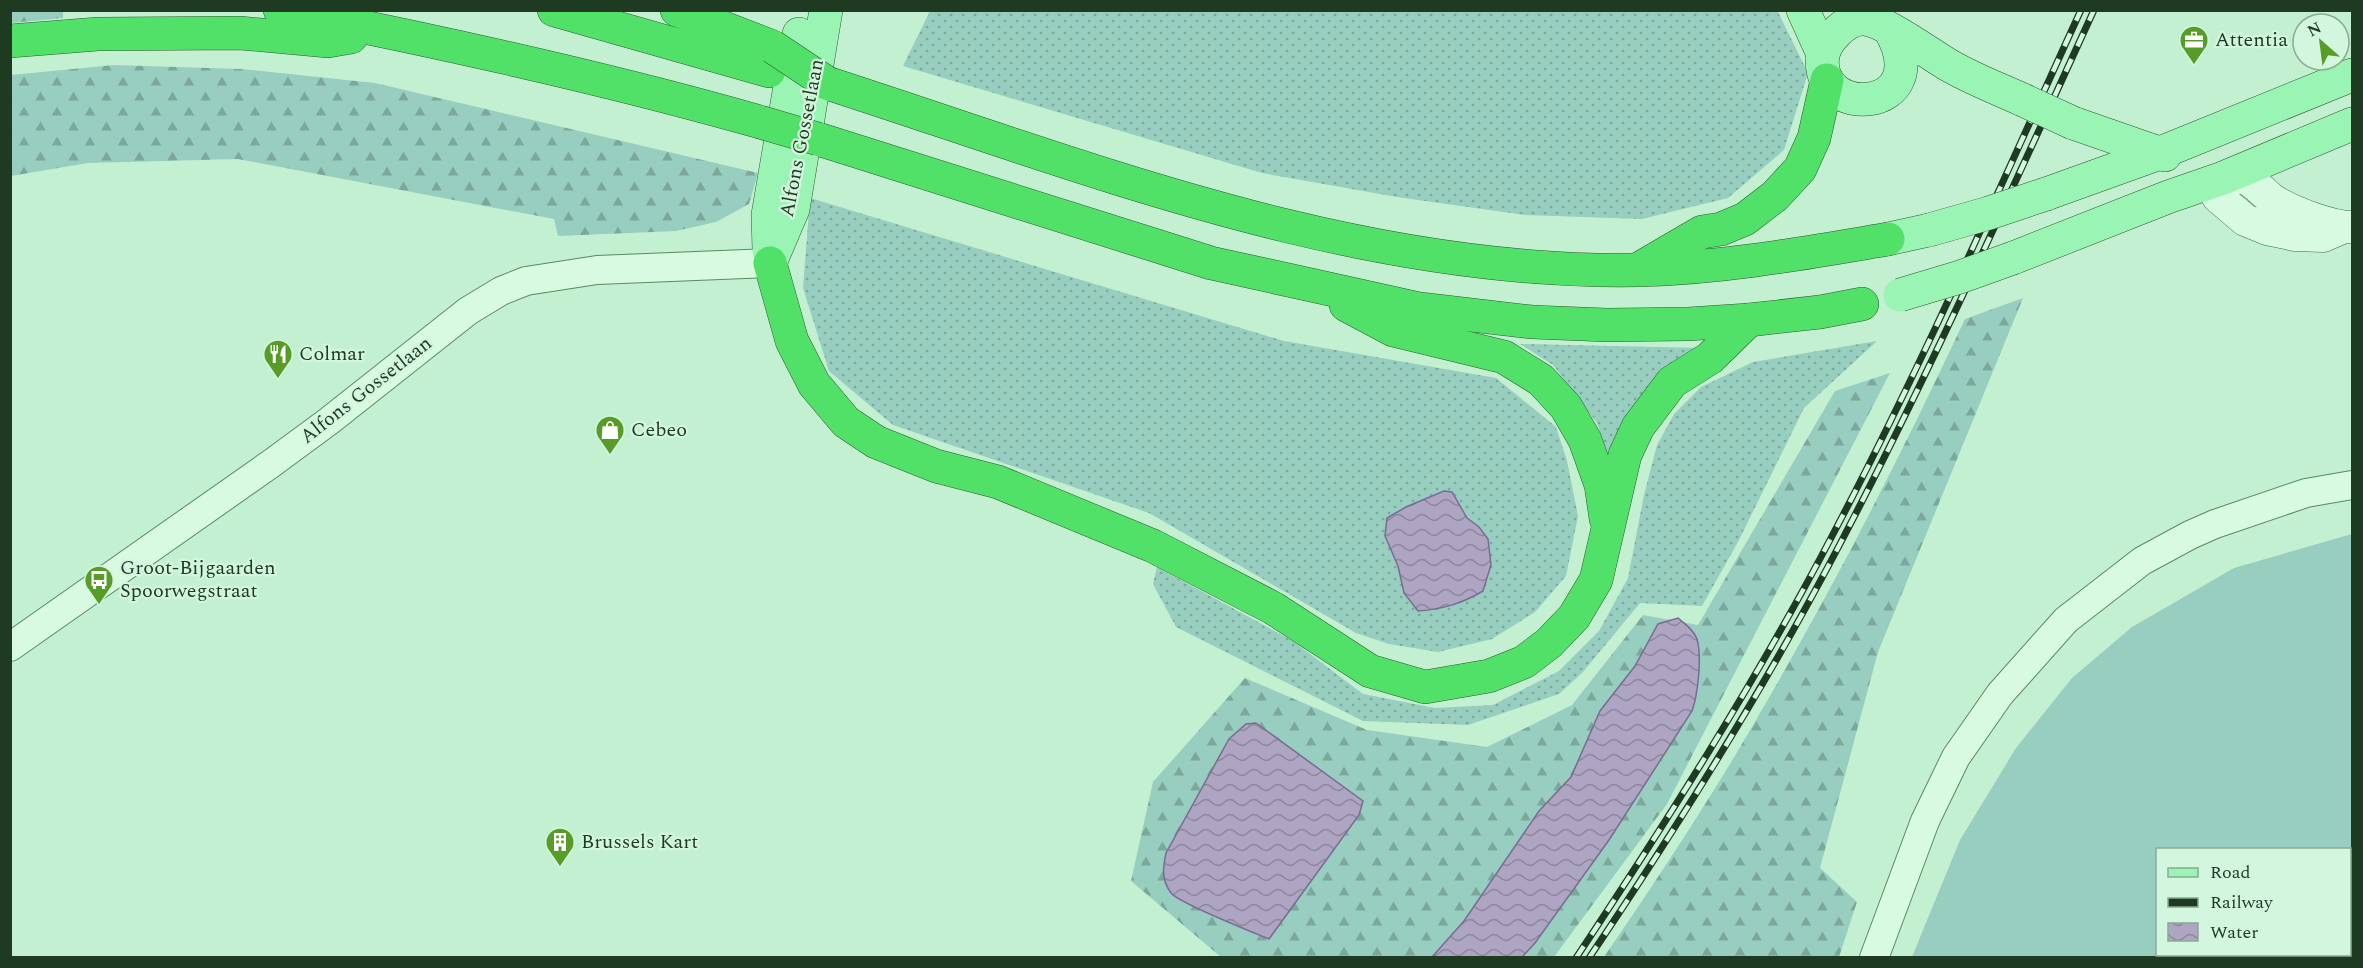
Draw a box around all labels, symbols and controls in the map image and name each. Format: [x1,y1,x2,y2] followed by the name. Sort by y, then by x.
[2291,12,2351,72] north arrow
[2303,16,2326,43] text: N
[2178,24,2210,66] office icon: Attentia
[2215,25,2288,55] place label: Attentia
[772,56,832,220] street label: Alfons Gossetlaan
[293,329,439,451] street label: Alfons Gossetlaan
[262,338,294,380] restaurant icon: Colmar
[299,339,365,369] place label: Colmar
[594,414,626,456] shop icon: Cebeo
[631,415,687,445] place label: Cebeo
[120,553,276,606] place label: Groot-Bijgaarden Spoorwegstraat
[83,564,115,606] bus stop icon: Groot-Bijgaarden Spoorwegstraat
[544,826,576,868] building icon: Brussels Kart
[581,827,698,857] place label: Brussels Kart
[2156,848,2351,956] legend
[2210,859,2251,886] text: Road
[2210,889,2274,916] text: Railway
[2210,919,2258,946] text: Water

